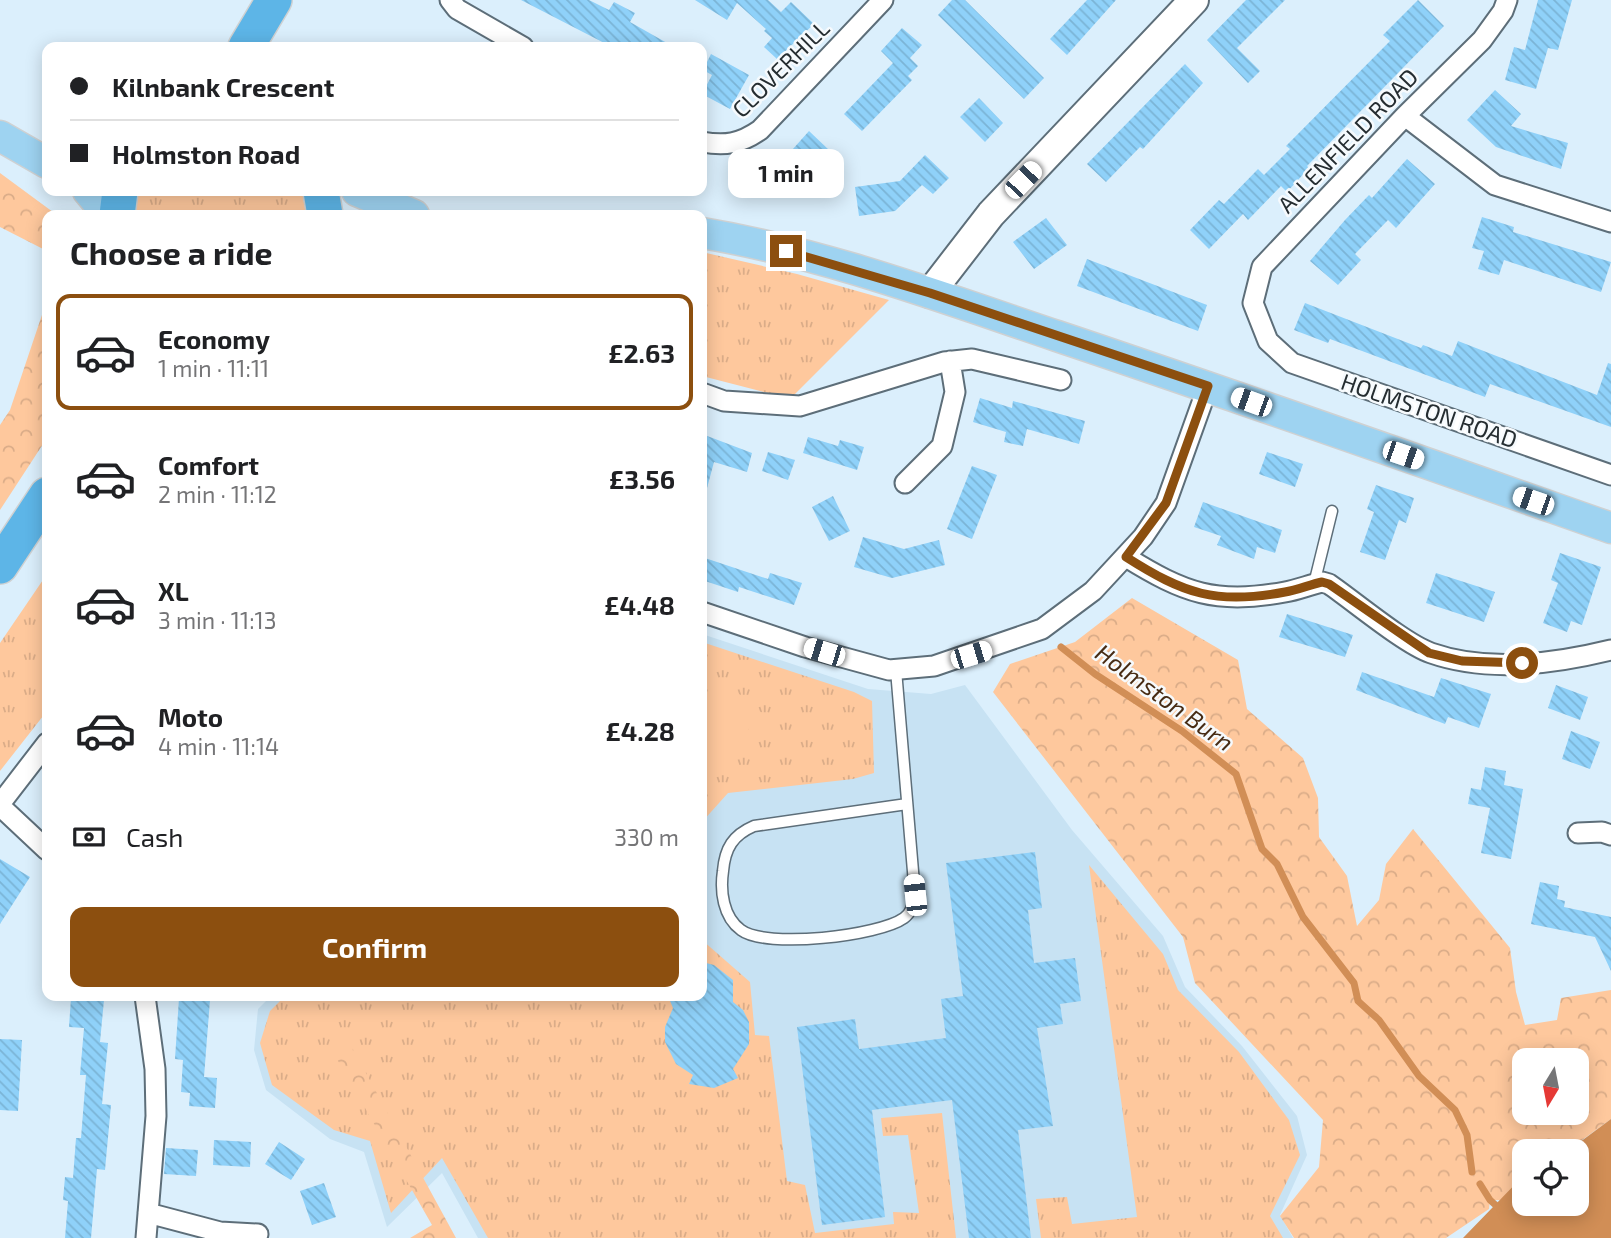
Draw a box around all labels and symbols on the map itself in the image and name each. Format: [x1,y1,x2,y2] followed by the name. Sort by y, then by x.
[726,14,835,123] street label: CLOVERHILL
[1271,62,1423,218] street label: ALLENFIELD ROAD
[728,149,844,198] callout: 1 min
[1001,158,1046,202] car
[770,235,802,267] route end
[1338,367,1521,453] street label: HOLMSTON ROAD
[1228,385,1275,419] car
[1380,438,1427,472] car
[1510,484,1557,518] car
[801,636,848,668] car
[1090,637,1239,757] water label: Holmston Burn
[948,639,995,671] car
[1506,647,1538,679] route start
[903,873,928,917] car
[1512,1048,1589,1125] north arrow

